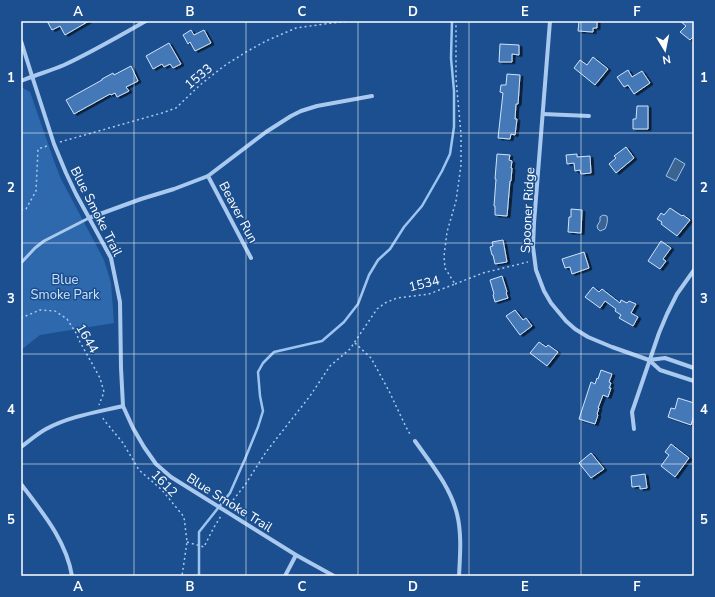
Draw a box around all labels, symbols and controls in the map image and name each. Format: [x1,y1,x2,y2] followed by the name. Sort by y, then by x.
[73,3,83,21] text: A
[186,3,195,21] text: B
[298,3,307,21] text: C
[408,3,418,21] text: D
[521,3,529,21] text: E
[633,3,641,21] text: F
[645,30,685,70] north arrow
[661,51,672,67] text: N
[181,60,216,94] street label: 1533
[7,69,15,87] text: 1
[700,69,708,87] text: 1
[66,164,127,259] street label: Blue Smoke Trail
[517,166,539,254] street label: Spooner Ridge
[214,178,262,246] street label: Beaver Run
[7,179,15,197] text: 2
[700,179,708,197] text: 2
[31,271,100,304] park label: Blue Smoke Park
[407,271,442,296] street label: 1534
[7,290,15,308] text: 3
[700,290,708,308] text: 3
[72,320,103,357] street label: 1644
[7,401,15,419] text: 4
[700,401,708,419] text: 4
[147,466,182,501] street label: 1612
[183,469,276,537] street label: Blue Smoke Trail
[7,511,15,529] text: 5
[700,511,708,529] text: 5
[73,578,83,596] text: A
[186,578,195,596] text: B
[298,578,307,596] text: C
[408,578,418,596] text: D
[521,578,529,596] text: E
[633,578,641,596] text: F

